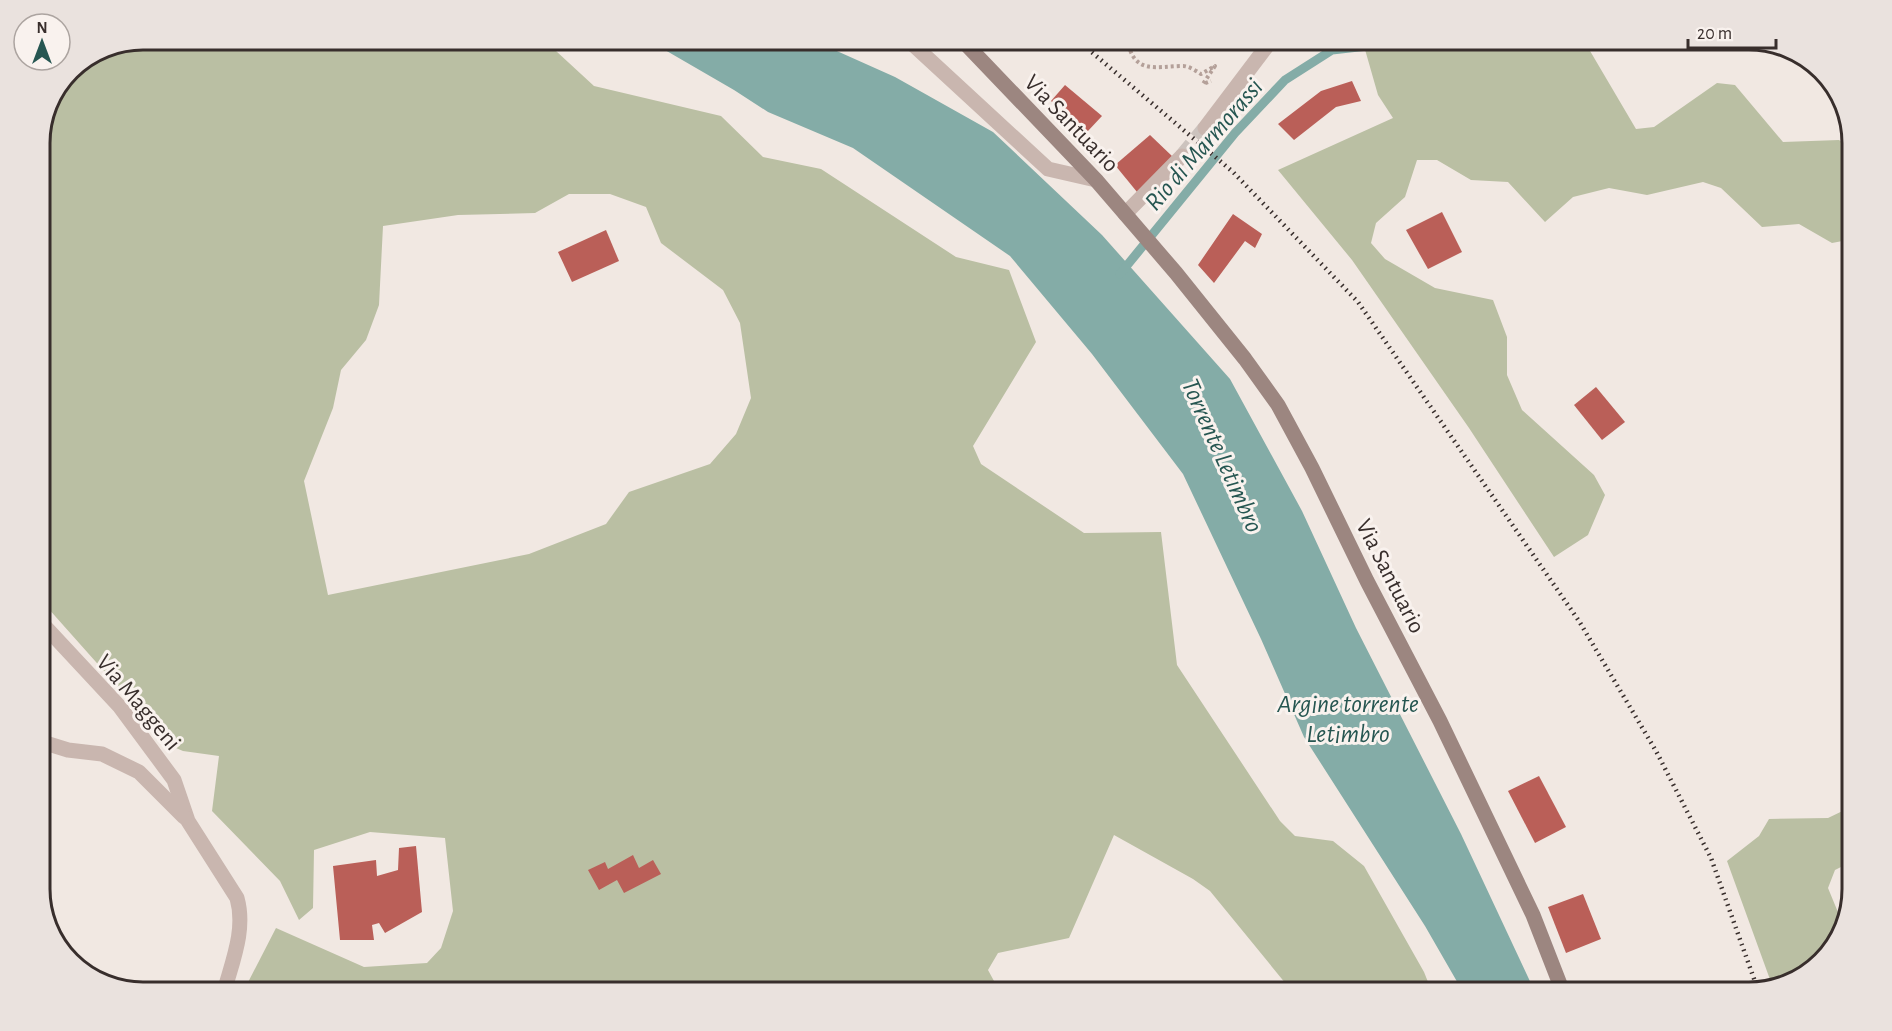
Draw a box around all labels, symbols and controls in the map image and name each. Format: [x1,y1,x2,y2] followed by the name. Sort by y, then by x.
[12,12,72,72] north arrow
[1688,12,1776,50] scale bar
[36,20,48,36] text: N
[1697,25,1732,43] text: 20 m
[1019,71,1123,177] street label: Via Santuario
[1140,74,1268,215] water label: Rio di Marmorassi
[1177,375,1268,536] water label: Torrente Letimbro
[1351,516,1429,637] street label: Via Santuario
[91,650,185,755] street label: Via Maggeni
[1276,691,1419,747] water label: Argine torrente Letimbro

